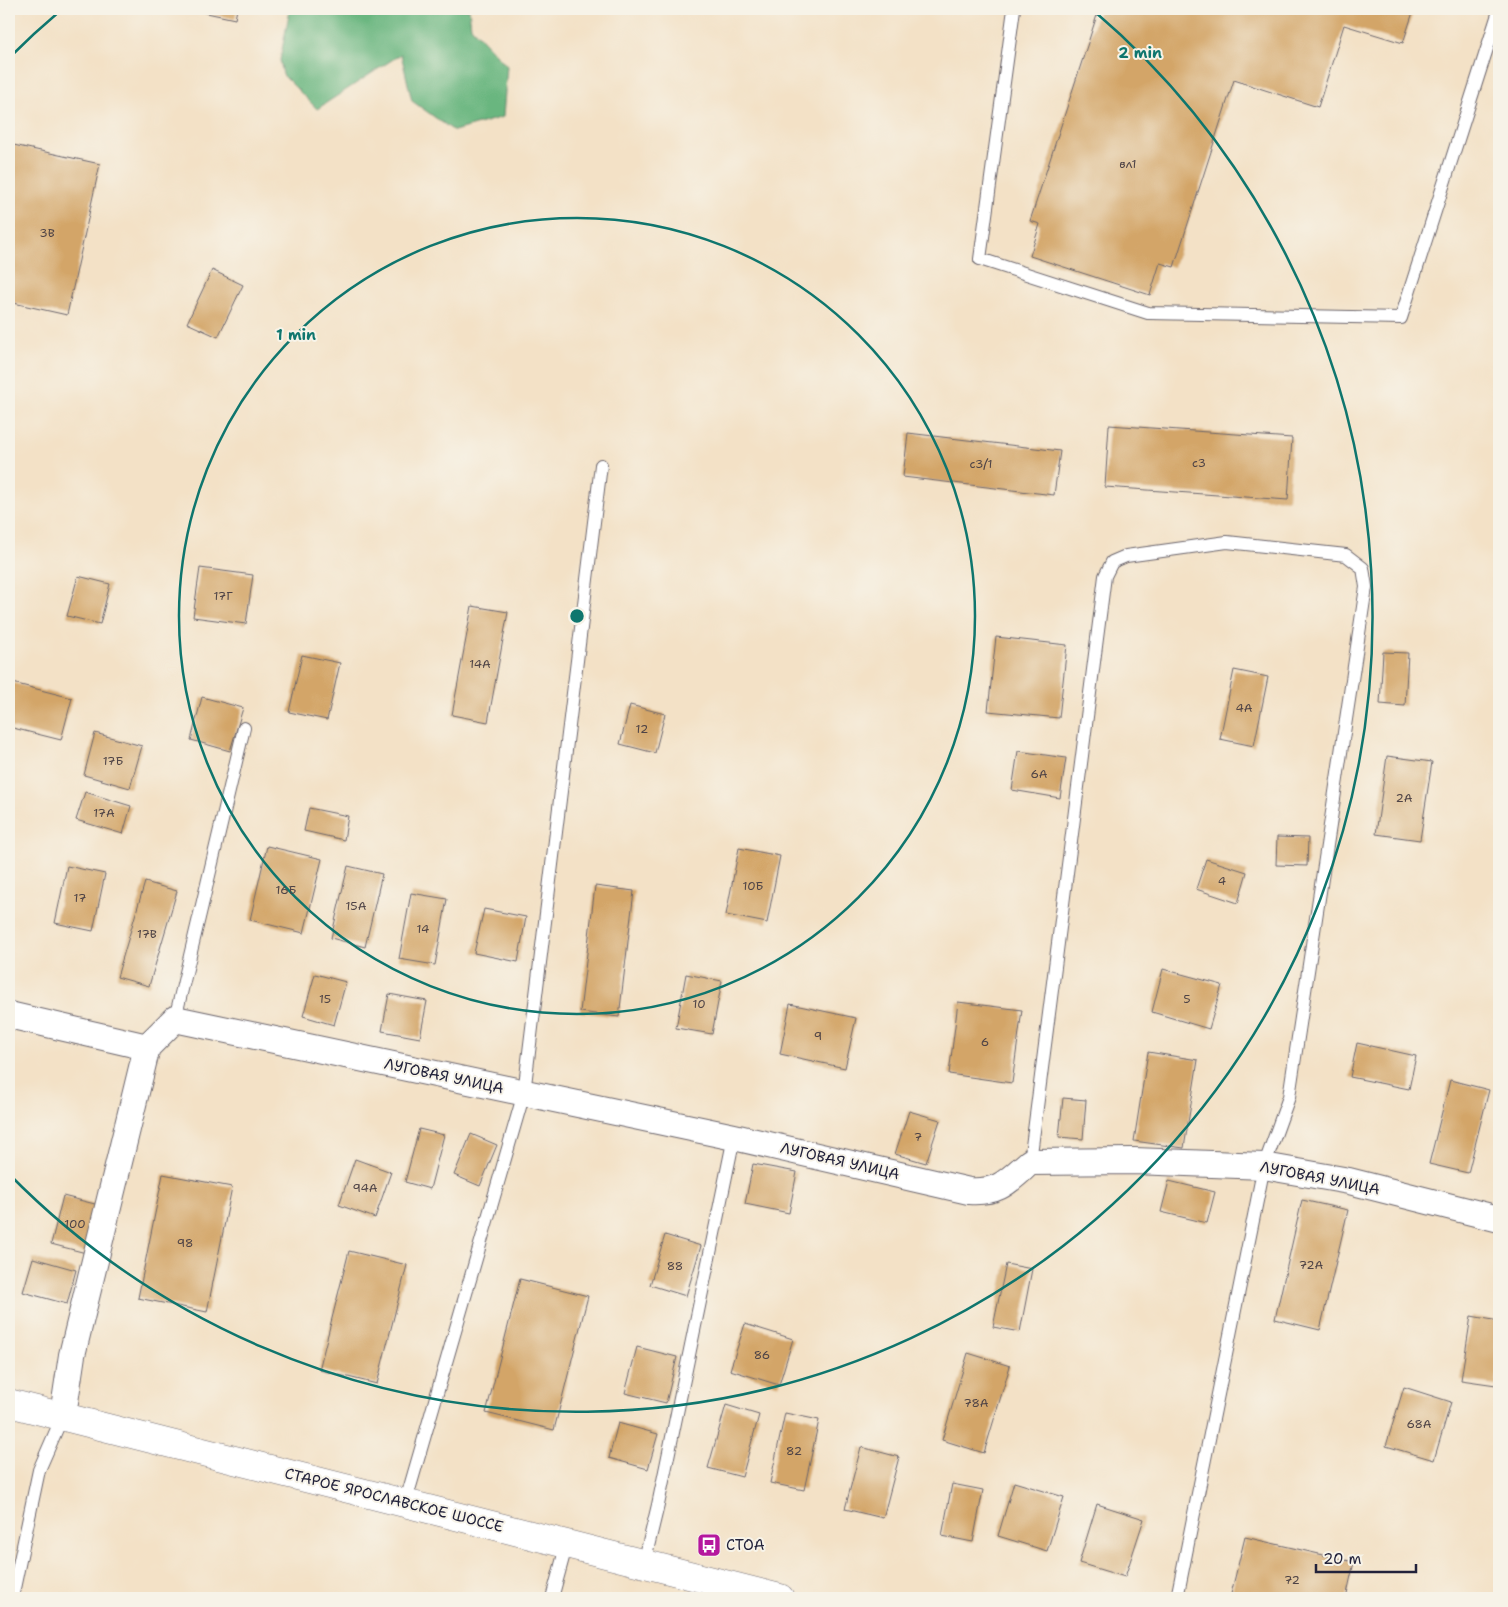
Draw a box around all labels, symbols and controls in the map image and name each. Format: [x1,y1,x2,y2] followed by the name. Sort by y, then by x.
[1118,43,1162,63] text: 2 min
[1119,156,1137,172] house number: вл1
[39,225,55,241] house number: 3В
[276,325,316,345] text: 1 min
[1192,455,1206,471] house number: с3
[970,456,992,472] house number: с3/1
[213,588,233,604] house number: 17Г
[568,607,586,625] centre of rings
[469,656,491,672] house number: 14А
[1235,700,1253,716] house number: 4А
[636,721,648,737] house number: 12
[103,753,123,769] house number: 17Б
[1030,766,1048,782] house number: 6А
[1395,790,1413,806] house number: 2А
[93,805,115,821] house number: 17А
[1218,873,1226,889] house number: 4
[742,878,764,894] house number: 10Б
[276,882,297,898] house number: 16Б
[74,890,86,906] house number: 17
[346,898,367,914] house number: 15А
[417,921,429,937] house number: 14
[137,926,157,942] house number: 17В
[319,991,331,1007] house number: 15
[1183,991,1191,1007] house number: 5
[692,996,706,1012] house number: 10
[814,1028,822,1044] house number: 9
[981,1034,989,1050] house number: 6
[382,1054,506,1098] street label: ЛУГОВАЯ УЛИЦА
[914,1129,922,1145] house number: 7
[778,1138,902,1184] street label: ЛУГОВАЯ УЛИЦА
[1258,1157,1382,1199] street label: ЛУГОВАЯ УЛИЦА
[352,1180,378,1196] house number: 94А
[64,1216,86,1232] house number: 100
[177,1235,193,1251] house number: 98
[1299,1257,1324,1273] house number: 72А
[667,1258,683,1274] house number: 88
[754,1347,770,1363] house number: 86
[963,1395,989,1411] house number: 78А
[1406,1416,1432,1432] house number: 68А
[786,1443,802,1459] house number: 82
[283,1463,505,1537] street label: СТАРОЕ ЯРОСЛАВСКОЕ ШОССЕ
[696,1532,722,1558] bus stop icon: СТОА
[726,1535,765,1555] place label: СТОА
[1316,1542,1416,1574] scale bar
[1323,1549,1362,1569] text: 20 m
[1284,1572,1300,1588] house number: 72

